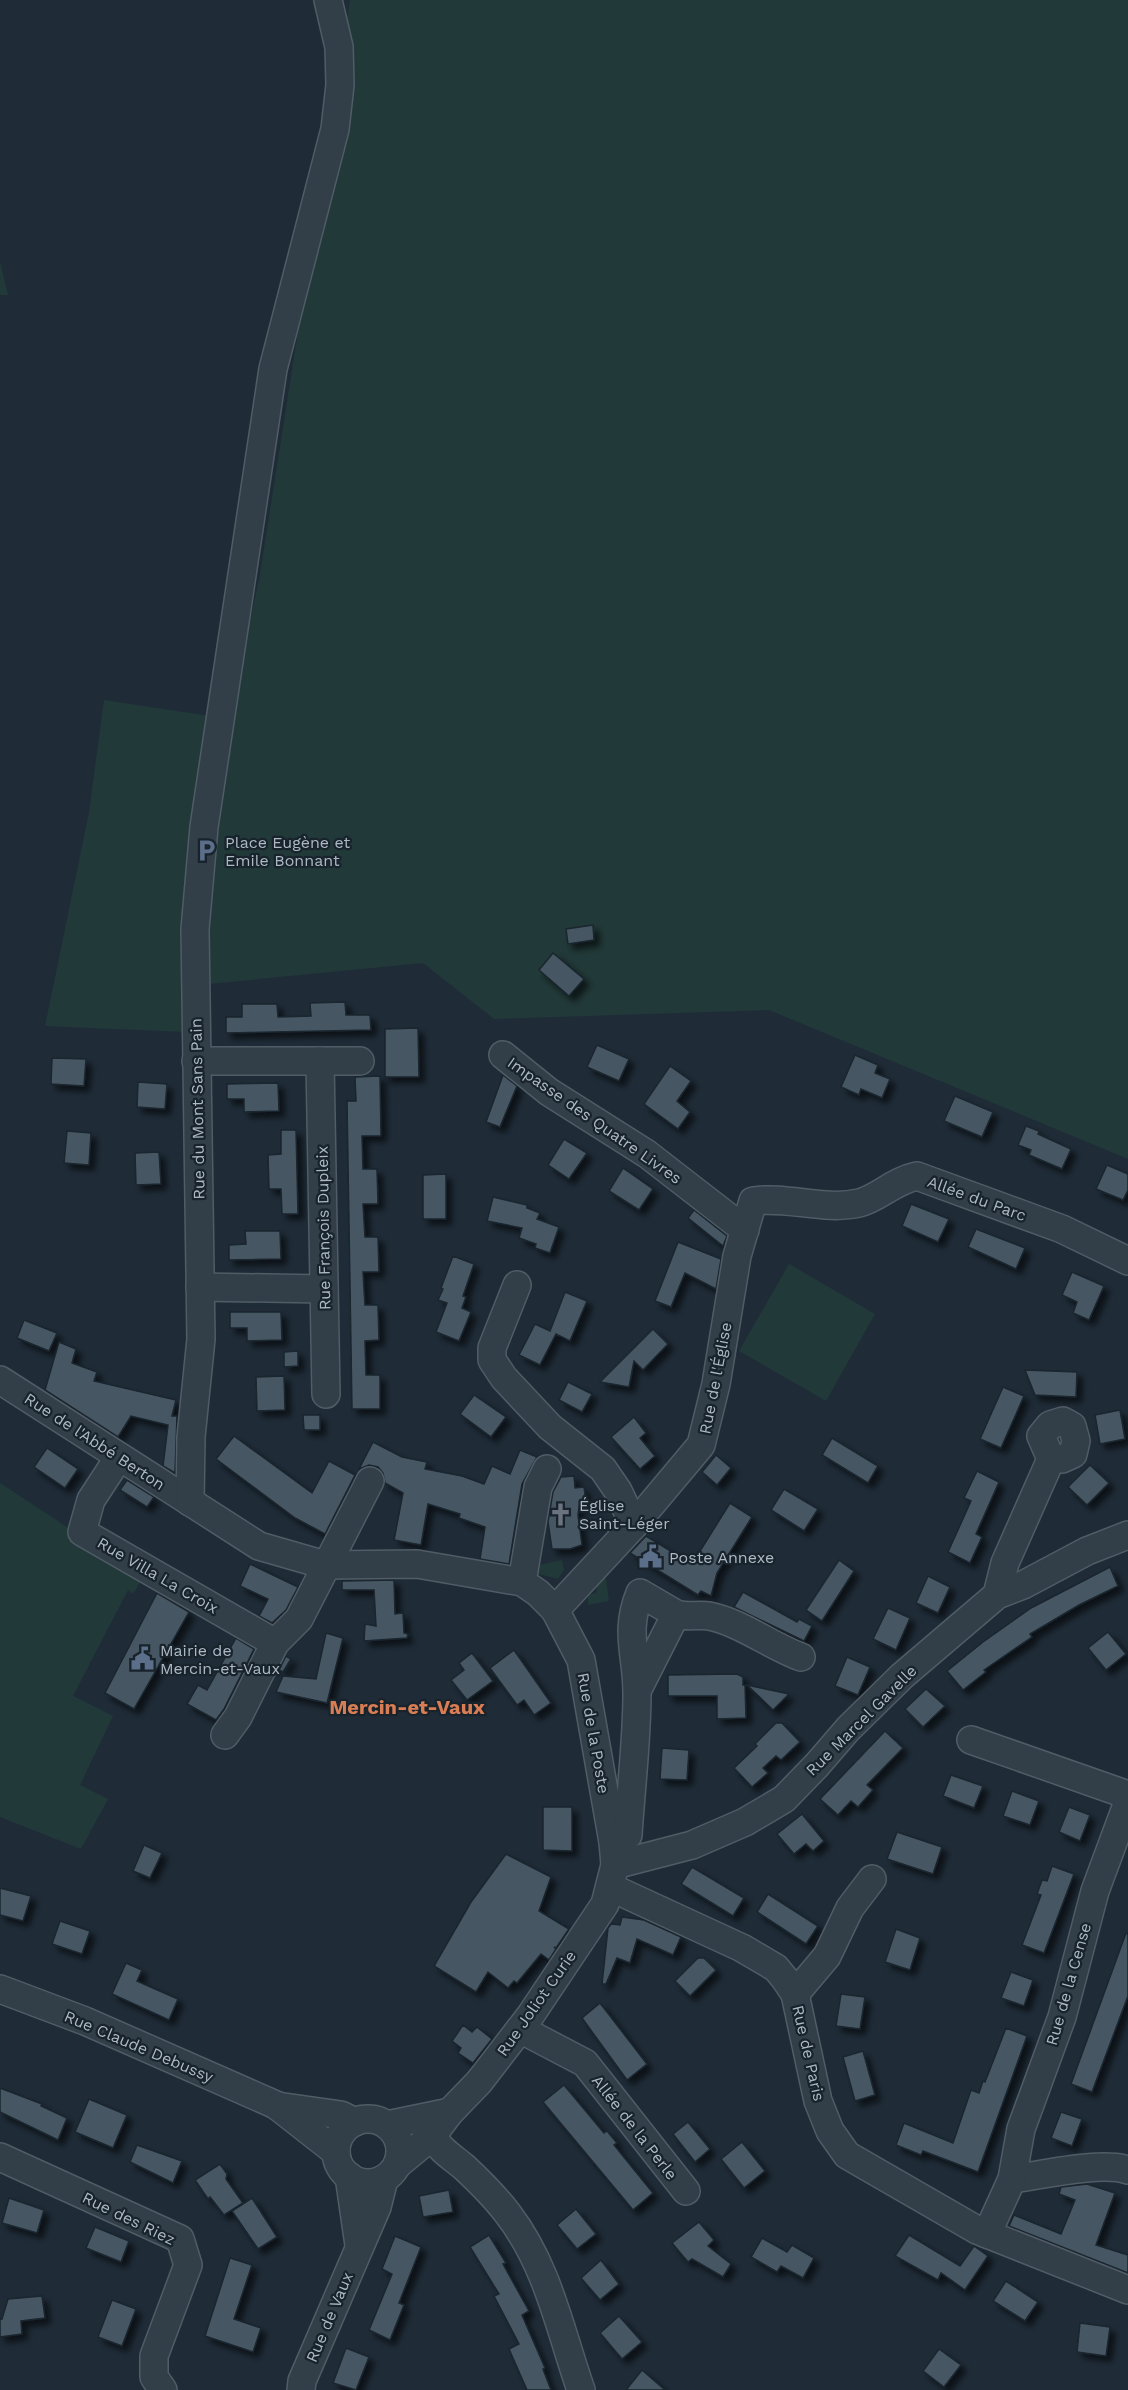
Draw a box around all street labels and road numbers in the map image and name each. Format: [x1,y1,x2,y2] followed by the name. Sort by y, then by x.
[186,1018,209,1200] street label: Rue du Mont Sans Pain
[504,1053,685,1188] street label: Impasse des Quatre Livres
[313,1146,334,1310] street label: Rue François Dupleix
[925,1172,1029,1225] street label: Allée du Parc
[695,1321,736,1436] street label: Rue de l'Église
[21,1389,169,1494] street label: Rue de l'Abbé Berton
[94,1533,222,1618] street label: Rue Villa La Croix
[802,1661,921,1780] street label: Rue Marcel Gavelle
[574,1671,613,1795] street label: Rue de la Poste
[1042,1921,1095,2048] street label: Rue de la Cense
[493,1947,580,2060] street label: Rue Joliot Curie
[788,2003,829,2103] street label: Rue de Paris
[62,2006,217,2087] street label: Rue Claude Debussy
[588,2071,681,2183] street label: Allée de la Perle
[79,2188,178,2249] street label: Rue des Riez
[302,2269,357,2365] street label: Rue de Vaux

